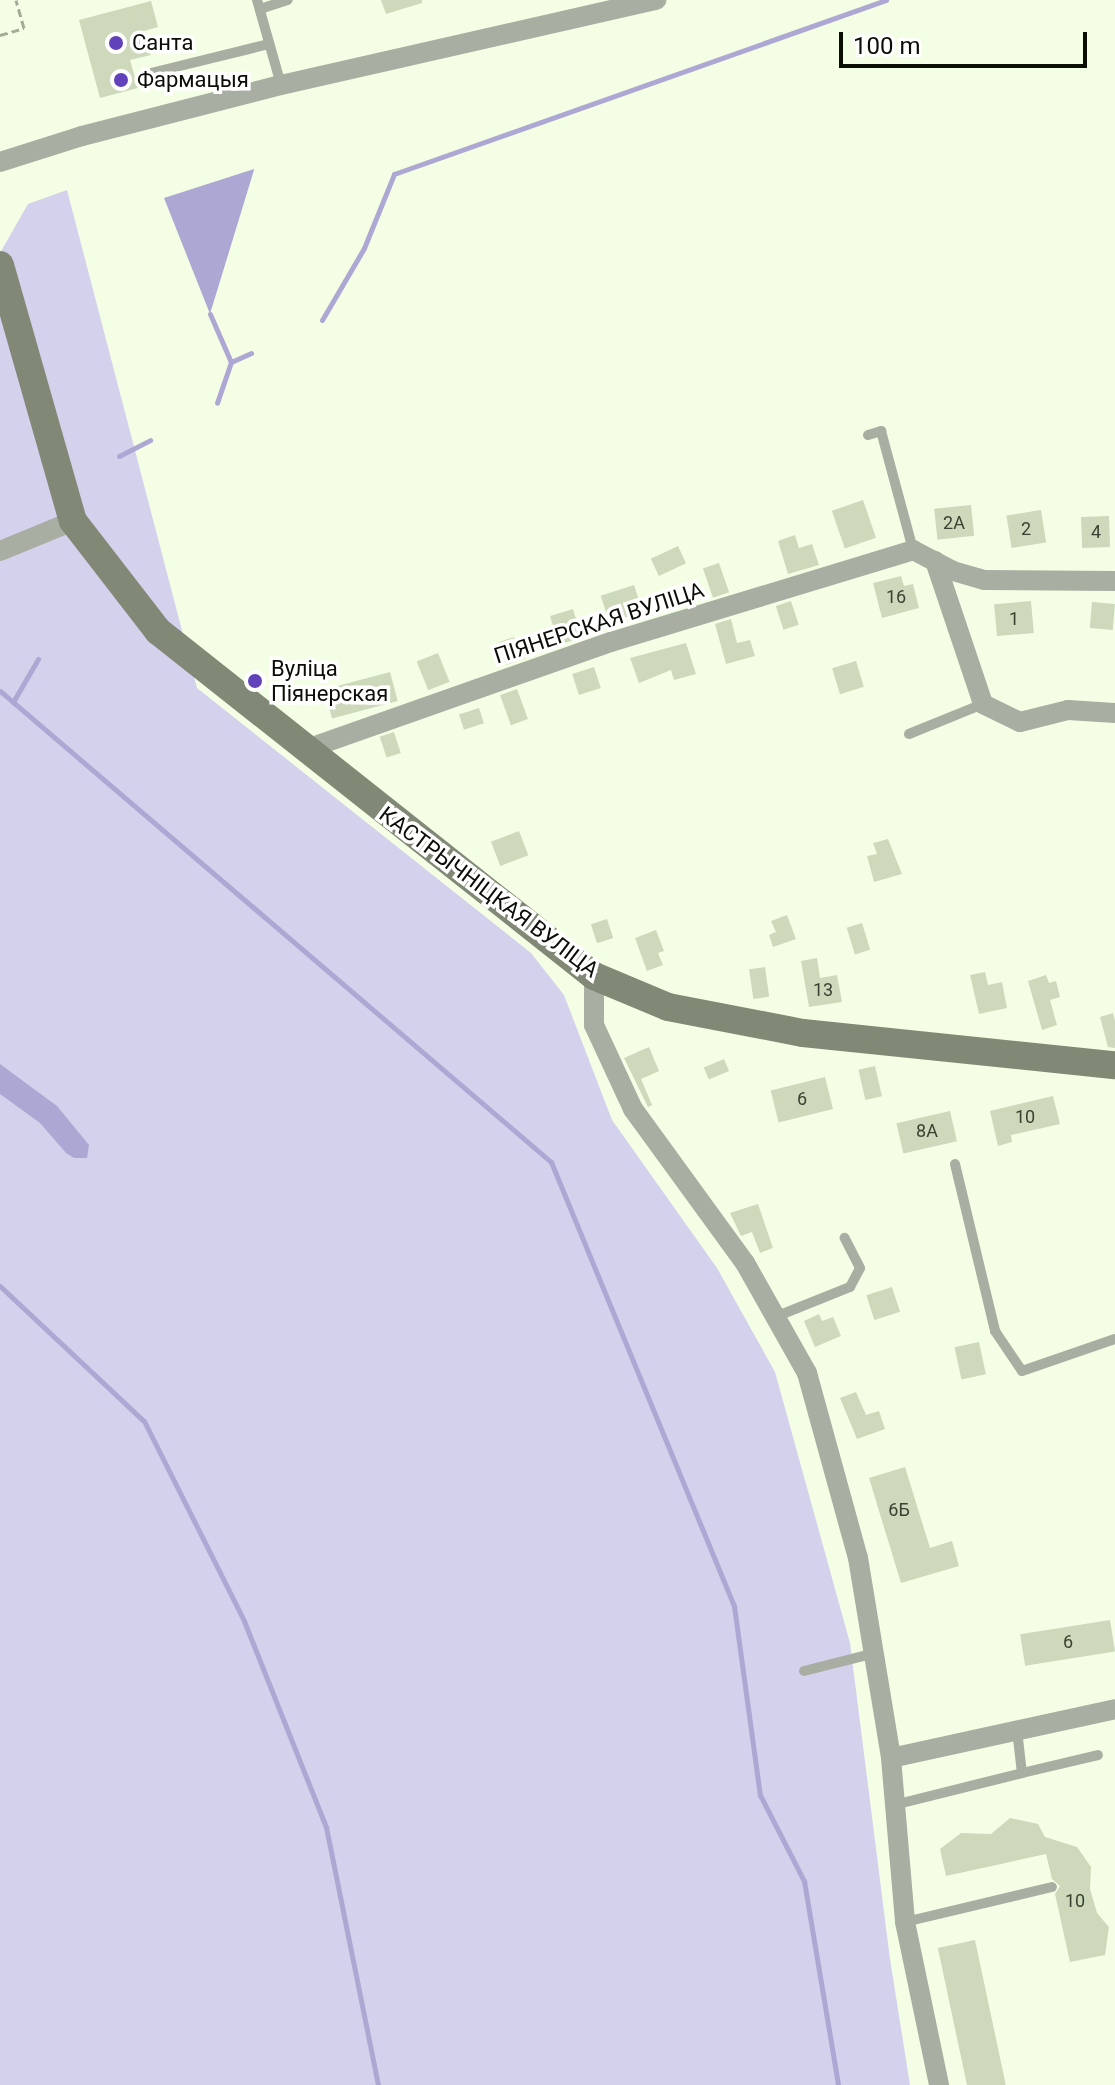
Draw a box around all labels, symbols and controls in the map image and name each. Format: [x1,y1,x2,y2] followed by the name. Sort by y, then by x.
[843,16,1091,66] scale bar
[132,30,193,56] place label: Санта
[853,32,920,60] text: 100 m
[107,34,125,52] marker: Санта
[137,67,249,93] place label: Фармацыя
[112,71,130,89] marker: Фармацыя
[943,512,965,534] house number: 2А
[1021,518,1031,540] house number: 2
[1091,521,1101,543] house number: 4
[491,577,707,669] street label: ПІЯНЕРСКАЯ ВУЛІЦА
[886,586,906,608] house number: 16
[1009,608,1019,630] house number: 1
[271,655,388,706] place label: Вуліца Піянерская
[246,672,264,690] marker: Вуліца Піянерская
[374,801,604,983] street label: КАСТРЫЧНІЦКАЯ ВУЛІЦА
[813,979,833,1001] house number: 13
[797,1088,807,1110] house number: 6
[1015,1106,1035,1128] house number: 10
[916,1120,938,1142] house number: 8А
[888,1499,910,1521] house number: 6Б
[1063,1631,1073,1653] house number: 6
[1065,1890,1085,1912] house number: 10

